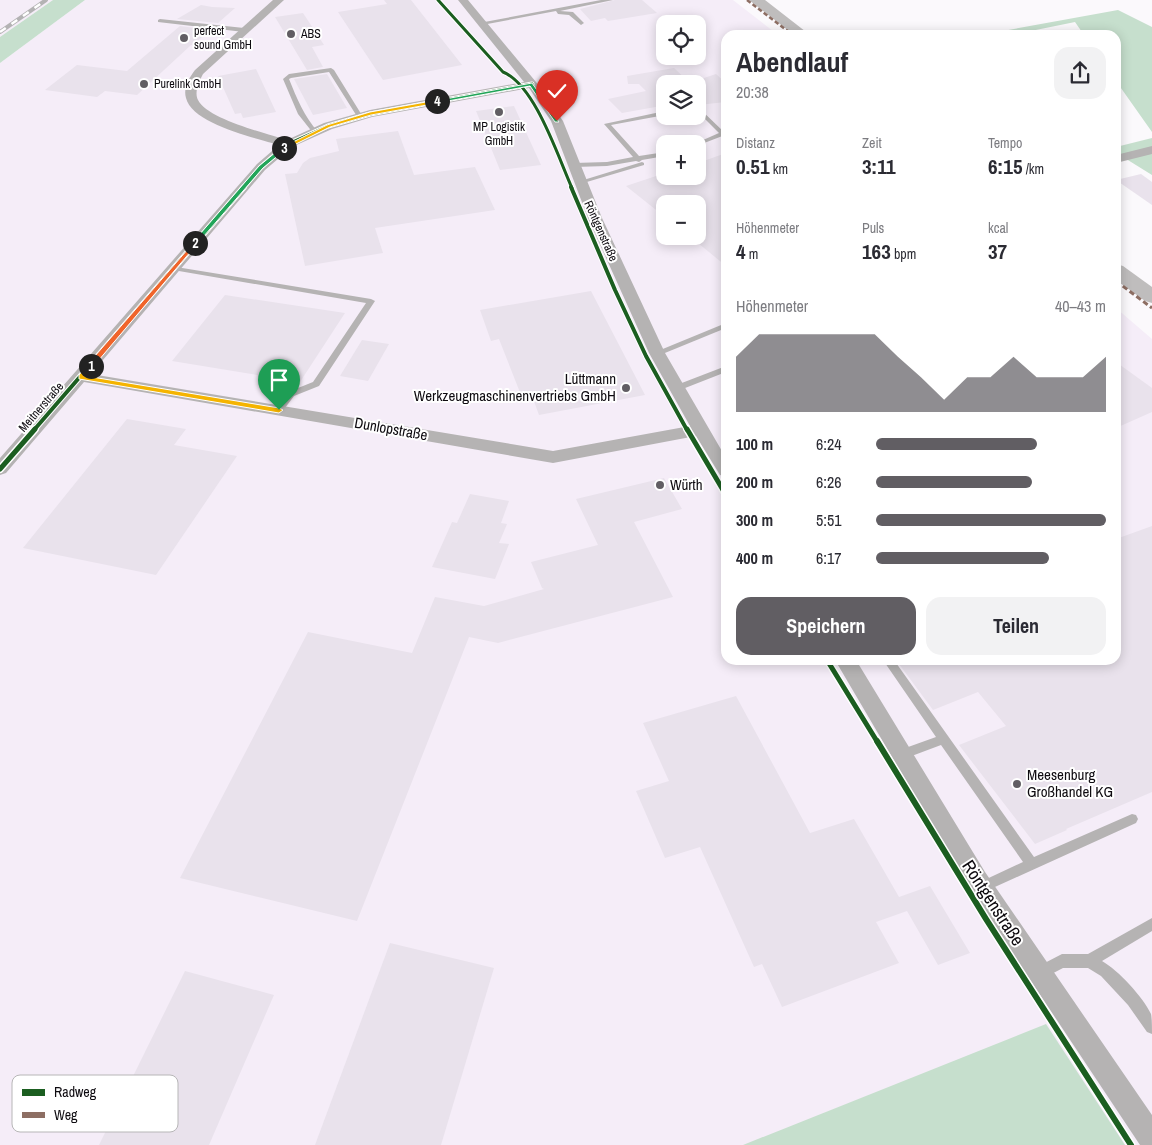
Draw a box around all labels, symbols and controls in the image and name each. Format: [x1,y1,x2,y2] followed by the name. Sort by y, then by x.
[656,15,706,245] map controls
[656,15,706,65] button: locate
[194,23,252,53] place label: perfect sound GmbH
[300,26,321,42] place label: ABS
[285,28,297,40] marker: ABS
[178,32,190,44] marker: perfect sound GmbH
[736,43,848,81] text: Abendlauf
[1054,47,1106,99] button: share
[536,70,578,121] pin
[656,75,706,125] button: layers
[154,76,221,92] place label: Purelink GmbH
[543,77,571,105] icon: check
[138,78,150,90] marker: Purelink GmbH
[736,81,769,103] text: 20:38
[424,88,450,114] pin: 4
[434,92,441,110] text: 4
[493,106,505,118] marker: MP Logistik GmbH
[473,119,525,149] place label: MP Logistik GmbH
[736,134,775,152] text: Distanz
[862,134,882,152] text: Zeit
[988,134,1022,152] text: Tempo
[656,135,706,185] button: +
[272,136,296,160] pin: 3
[281,139,288,157] text: 3
[736,152,770,181] text: 0.51
[862,152,896,181] text: 3:11
[988,152,1022,181] text: 6:15
[770,160,788,178] text: km
[1022,160,1044,178] text: /km
[656,195,706,245] button: −
[580,198,622,264] street label: Röntgenstraße
[736,219,799,237] text: Höhenmeter
[862,219,884,237] text: Puls
[988,219,1008,237] text: kcal
[182,230,208,256] pin: 2
[192,234,199,252] text: 2
[736,237,746,266] text: 4
[862,237,891,266] text: 163
[988,237,1007,266] text: 37
[746,245,758,263] text: m
[891,245,916,263] text: bpm
[736,295,808,317] text: Höhenmeter
[1055,295,1106,317] text: 40–43 m
[78,354,104,378] pin: 1
[88,357,95,375] text: 1
[258,359,300,410] pin
[265,366,293,394] icon: arrive
[414,368,616,406] place label: Lüttmann Werkzeugmaschinenvertriebs GmbH
[15,379,67,435] street label: Meitnerstraße
[620,382,632,394] marker: Lüttmann Werkzeugmaschinenvertriebs GmbH
[353,412,429,445] street label: Dunlopstraße
[736,433,773,455] text: 100 m
[816,433,842,455] text: 6:24
[736,471,773,493] text: 200 m
[816,471,842,493] text: 6:26
[670,474,703,495] place label: Würth
[654,479,666,491] marker: Würth
[736,509,773,531] text: 300 m
[816,509,842,531] text: 5:51
[736,547,773,569] text: 400 m
[816,547,842,569] text: 6:17
[736,597,916,655] button: Speichern
[926,597,1106,655] button: Teilen
[1027,764,1113,802] place label: Meesenburg Großhandel KG
[1011,778,1023,790] marker: Meesenburg Großhandel KG
[956,855,1030,950] street label: Röntgenstraße
[12,1075,178,1132] legend
[54,1083,97,1101] text: Radweg
[54,1106,78,1124] text: Weg

